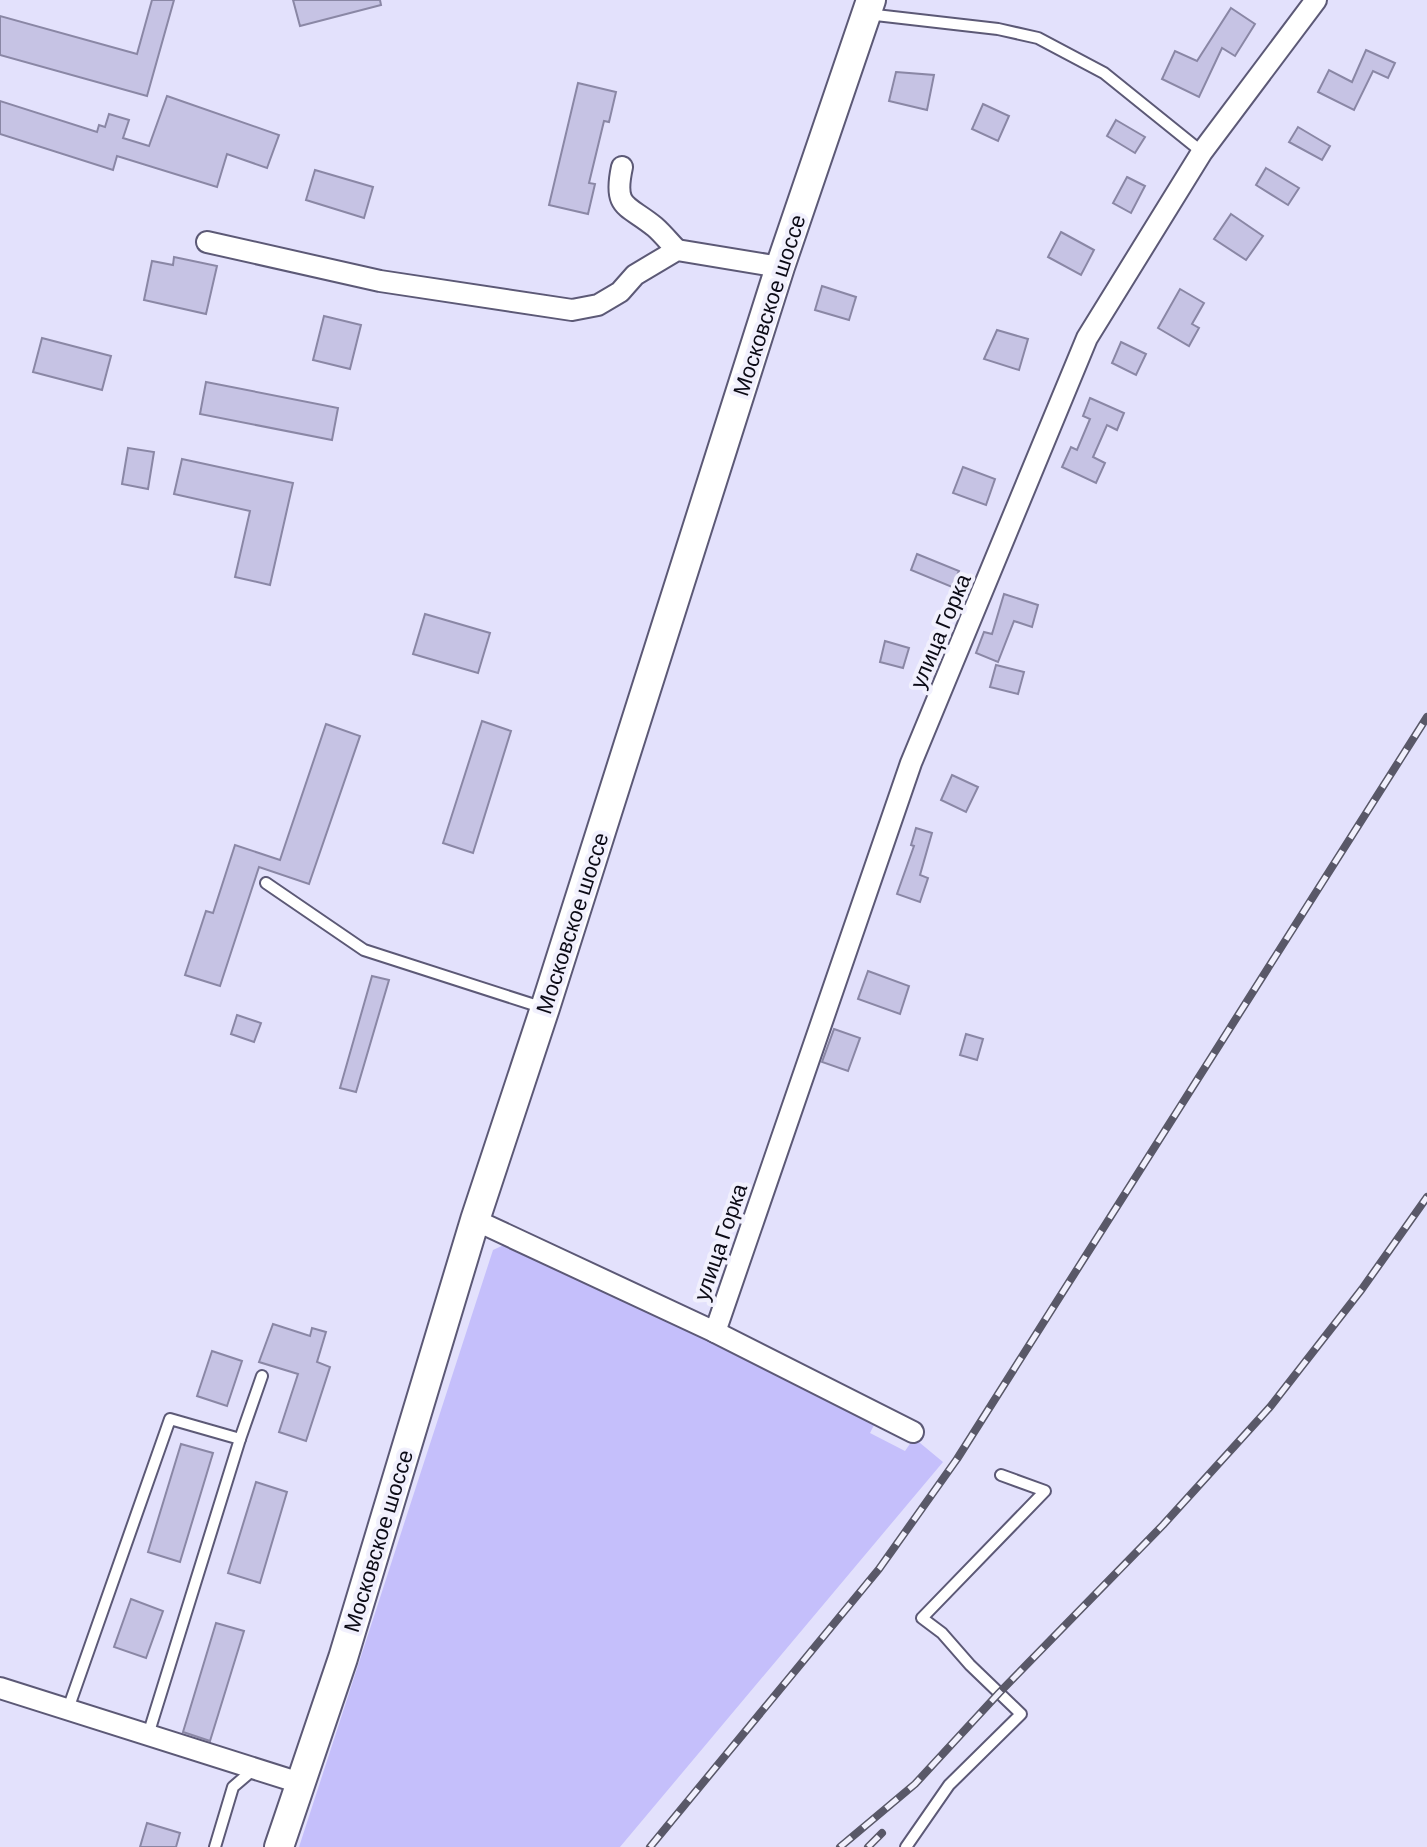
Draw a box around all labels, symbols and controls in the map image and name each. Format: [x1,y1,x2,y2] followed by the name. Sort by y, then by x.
[726,211,810,399] street label: Московское шоссе
[903,569,976,692] street label: улица Горка
[529,829,613,1017] street label: Московское шоссе
[687,1179,752,1304] street label: улица Горка
[337,1446,417,1635] street label: Московское шоссе

